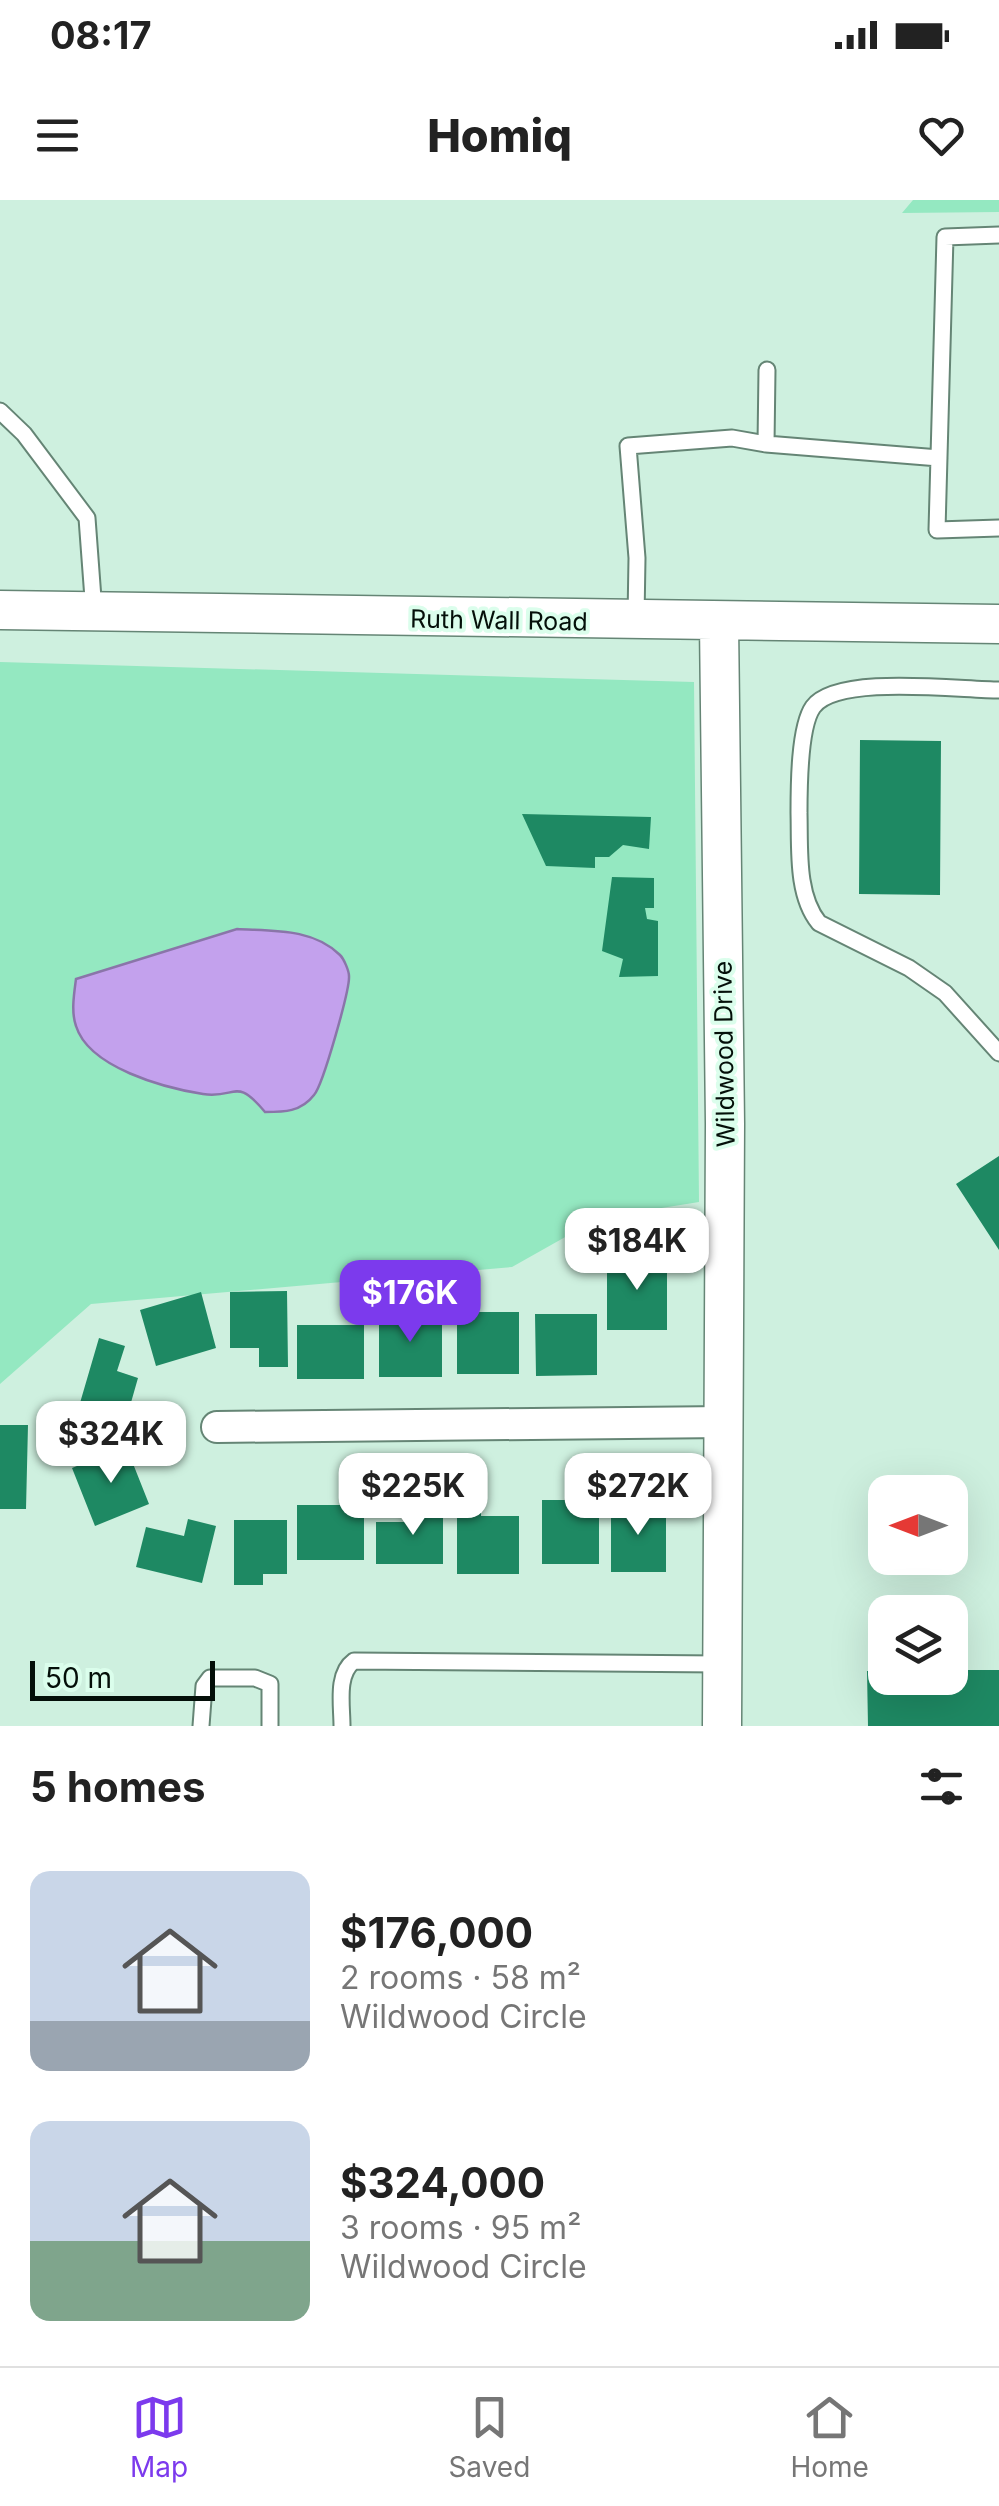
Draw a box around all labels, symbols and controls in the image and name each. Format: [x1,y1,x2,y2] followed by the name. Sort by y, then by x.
[50,12,152,58] text: 08:17
[30,108,85,163] icon: menu
[427,108,572,163] text: Homiq
[914,108,969,163] icon: heart
[410,603,588,637] street label: Ruth Wall Road
[707,961,741,1147] street label: Wildwood Drive
[567,1208,707,1293] pin: $184K
[587,1221,687,1260] text: $184K
[340,1260,480,1345] pin: $176K
[362,1273,458,1312] text: $176K
[41,1401,181,1486] pin: $324K
[58,1414,164,1453] text: $324K
[343,1453,483,1538] pin: $225K
[568,1453,708,1538] pin: $272K
[361,1466,465,1505] text: $225K
[587,1466,689,1505] text: $272K
[868,1475,968,1575] north arrow
[868,1475,968,1695] map controls
[868,1595,968,1695] button: layers
[30,1656,215,1700] scale bar
[45,1661,112,1695] text: 50 m
[914,1759,969,1814] icon: filters
[30,1761,206,1812] text: 5 homes
[340,1907,533,1958] text: $176,000
[110,1911,230,2031] icon: home
[340,1958,581,1997] text: 2 rooms · 58 m²
[340,1997,587,2036] text: Wildwood Circle
[340,2157,545,2208] text: $324,000
[110,2161,230,2281] icon: home
[340,2208,581,2247] text: 3 rooms · 95 m²
[340,2247,587,2286] text: Wildwood Circle
[130,2390,188,2484] tab: Map
[448,2390,530,2484] tab: Saved
[790,2390,869,2484] tab: Home

